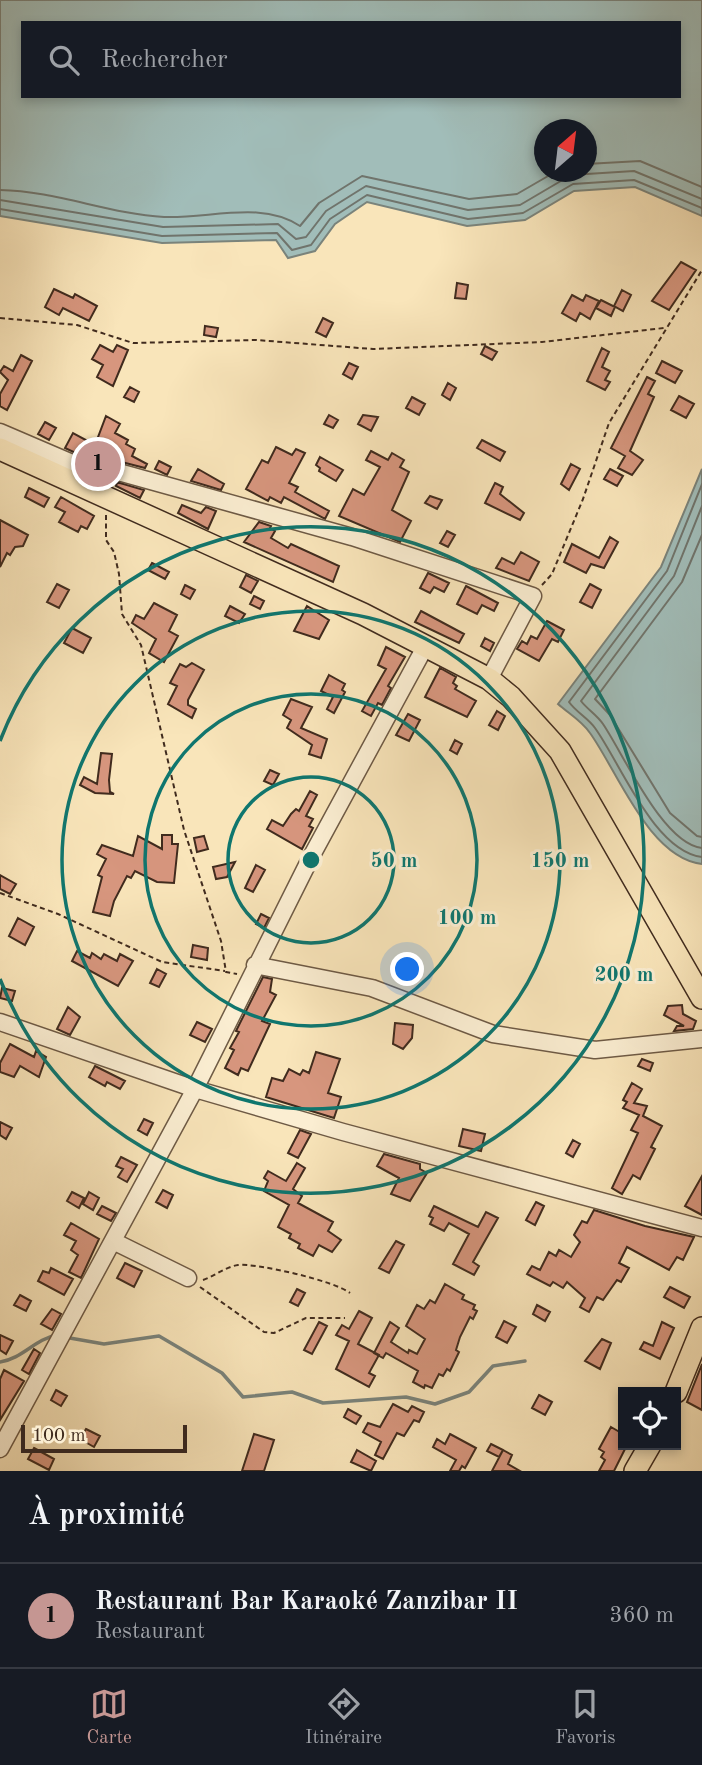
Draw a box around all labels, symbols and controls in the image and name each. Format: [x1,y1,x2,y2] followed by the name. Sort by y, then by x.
[21,21,681,98] search box
[45,41,83,79] icon: search
[101,47,228,73] text: Rechercher
[534,119,597,182] north arrow
[75,438,121,490] pin: 1
[299,848,323,872] centre of rings
[370,851,418,872] text: 50 m
[530,851,590,872] text: 150 m
[437,908,497,929] text: 100 m
[390,952,424,986] your location
[594,965,654,986] text: 200 m
[618,1387,681,1450] map controls
[618,1387,681,1450] button: locate
[21,1422,187,1454] scale bar
[32,1427,85,1446] text: 100 m
[28,1501,185,1531] text: À proximité
[95,1589,518,1615] text: Restaurant Bar Karaoké Zanzibar II
[44,1604,58,1627] text: 1
[609,1604,674,1627] text: 360 m
[95,1620,205,1643] text: Restaurant
[87,1685,132,1750] tab: Carte
[305,1685,382,1750] tab: Itinéraire
[555,1685,615,1750] tab: Favoris

